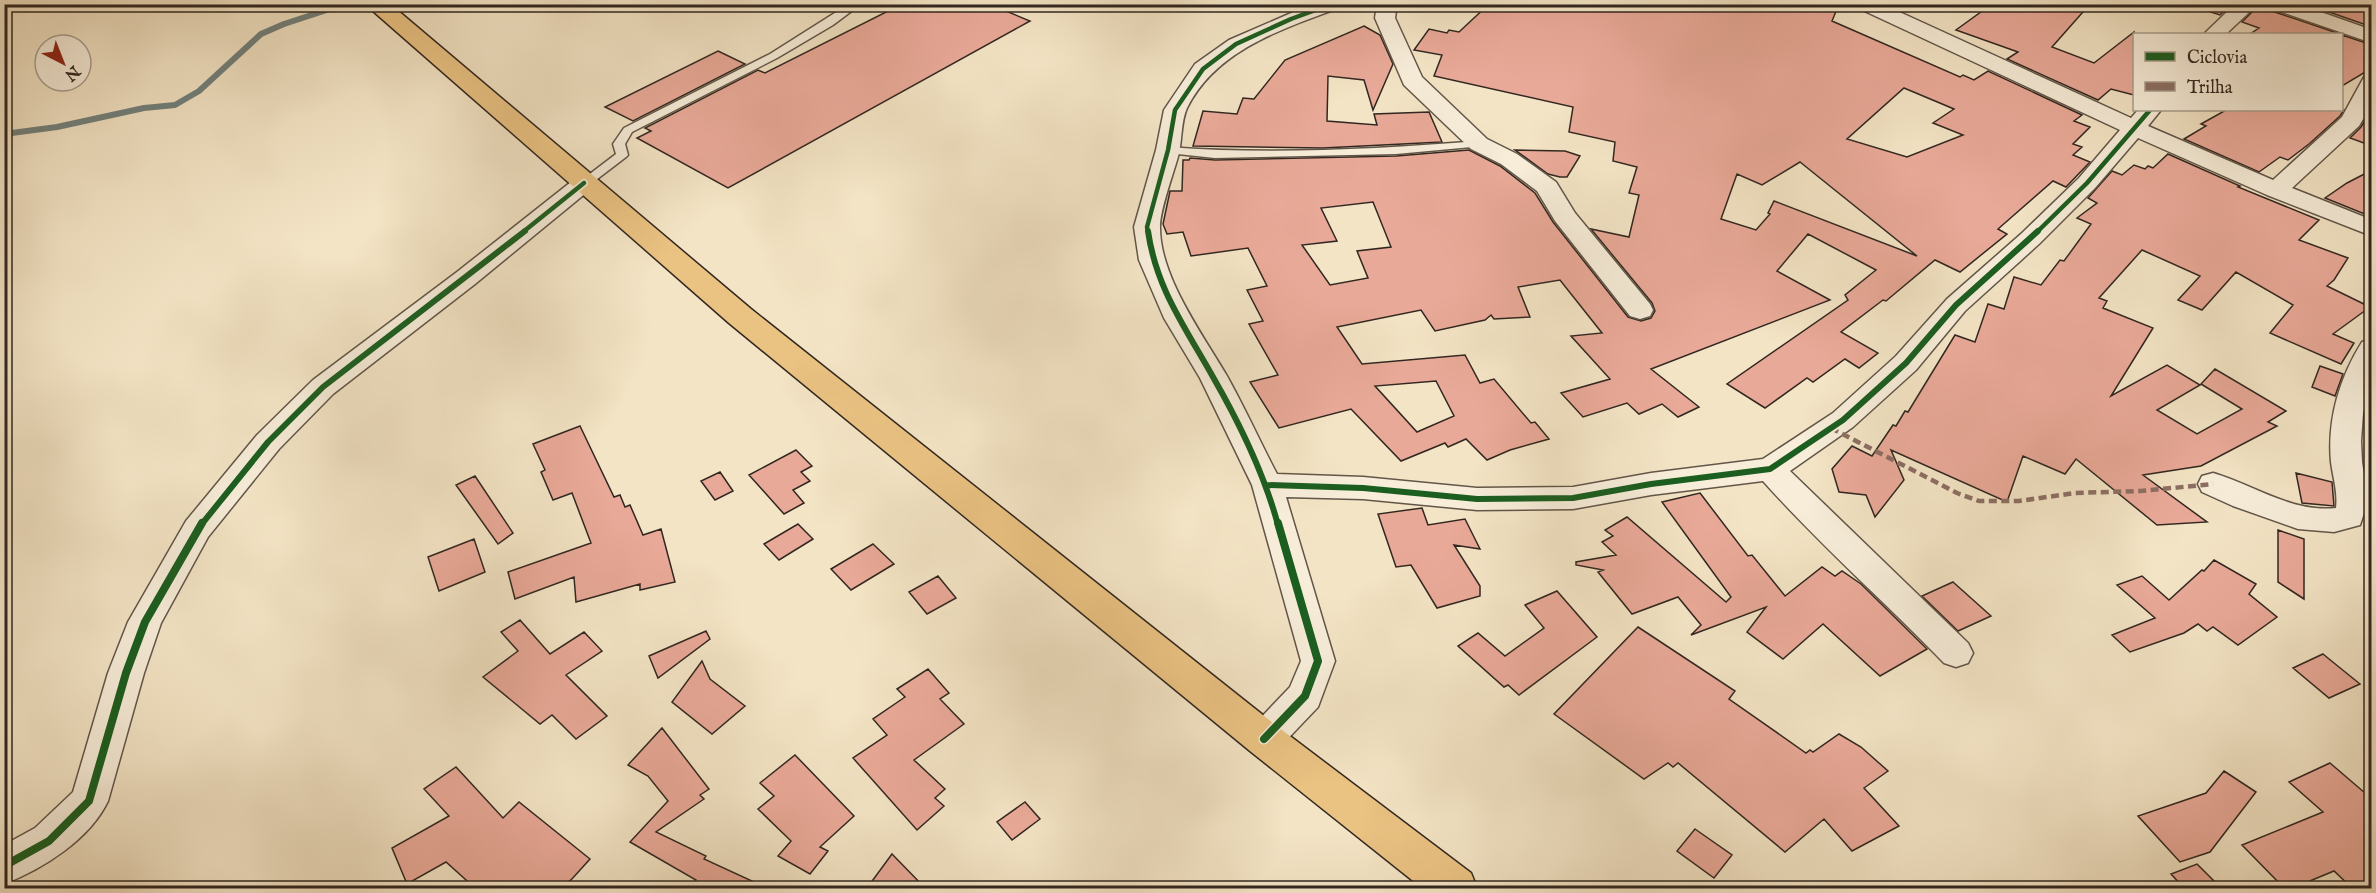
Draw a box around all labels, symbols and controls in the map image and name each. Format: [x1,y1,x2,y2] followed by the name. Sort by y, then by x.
[33,33,93,93] north arrow
[2133,33,2343,111] legend
[2187,47,2247,70] text: Ciclovia
[60,60,84,85] text: N
[2187,77,2233,100] text: Trilha

